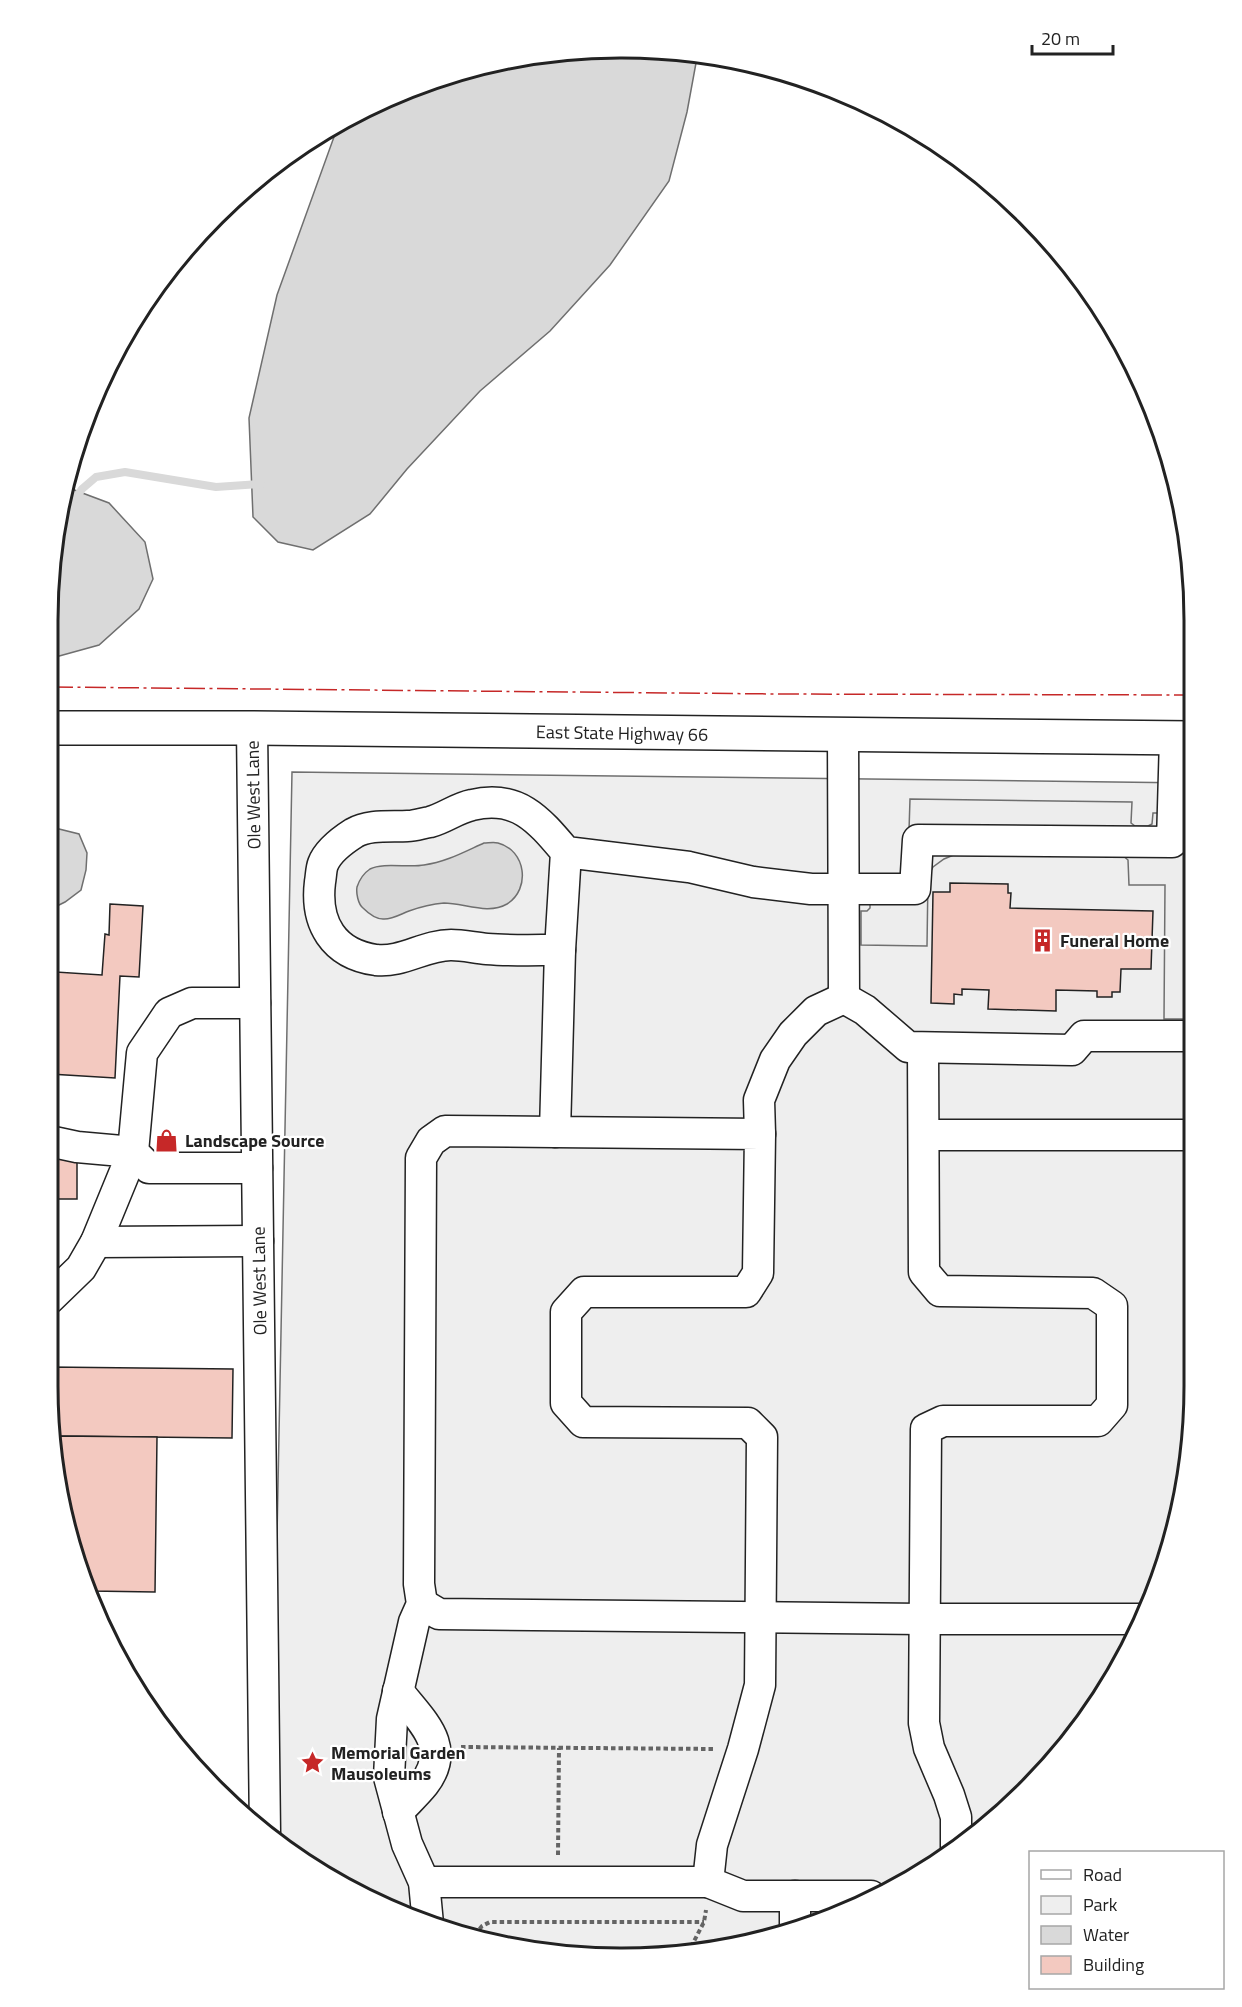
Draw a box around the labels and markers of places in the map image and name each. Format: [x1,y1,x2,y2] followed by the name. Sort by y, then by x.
[1029,927,1055,953] building icon: Funeral Home
[1060,927,1169,954] place label: Funeral Home
[154,1127,180,1153] shop icon: Landscape Source
[185,1127,324,1154] place label: Landscape Source
[331,1739,465,1787] place label: Memorial Garden Mausoleums
[300,1749,326,1775] place icon: Memorial Garden Mausoleums

